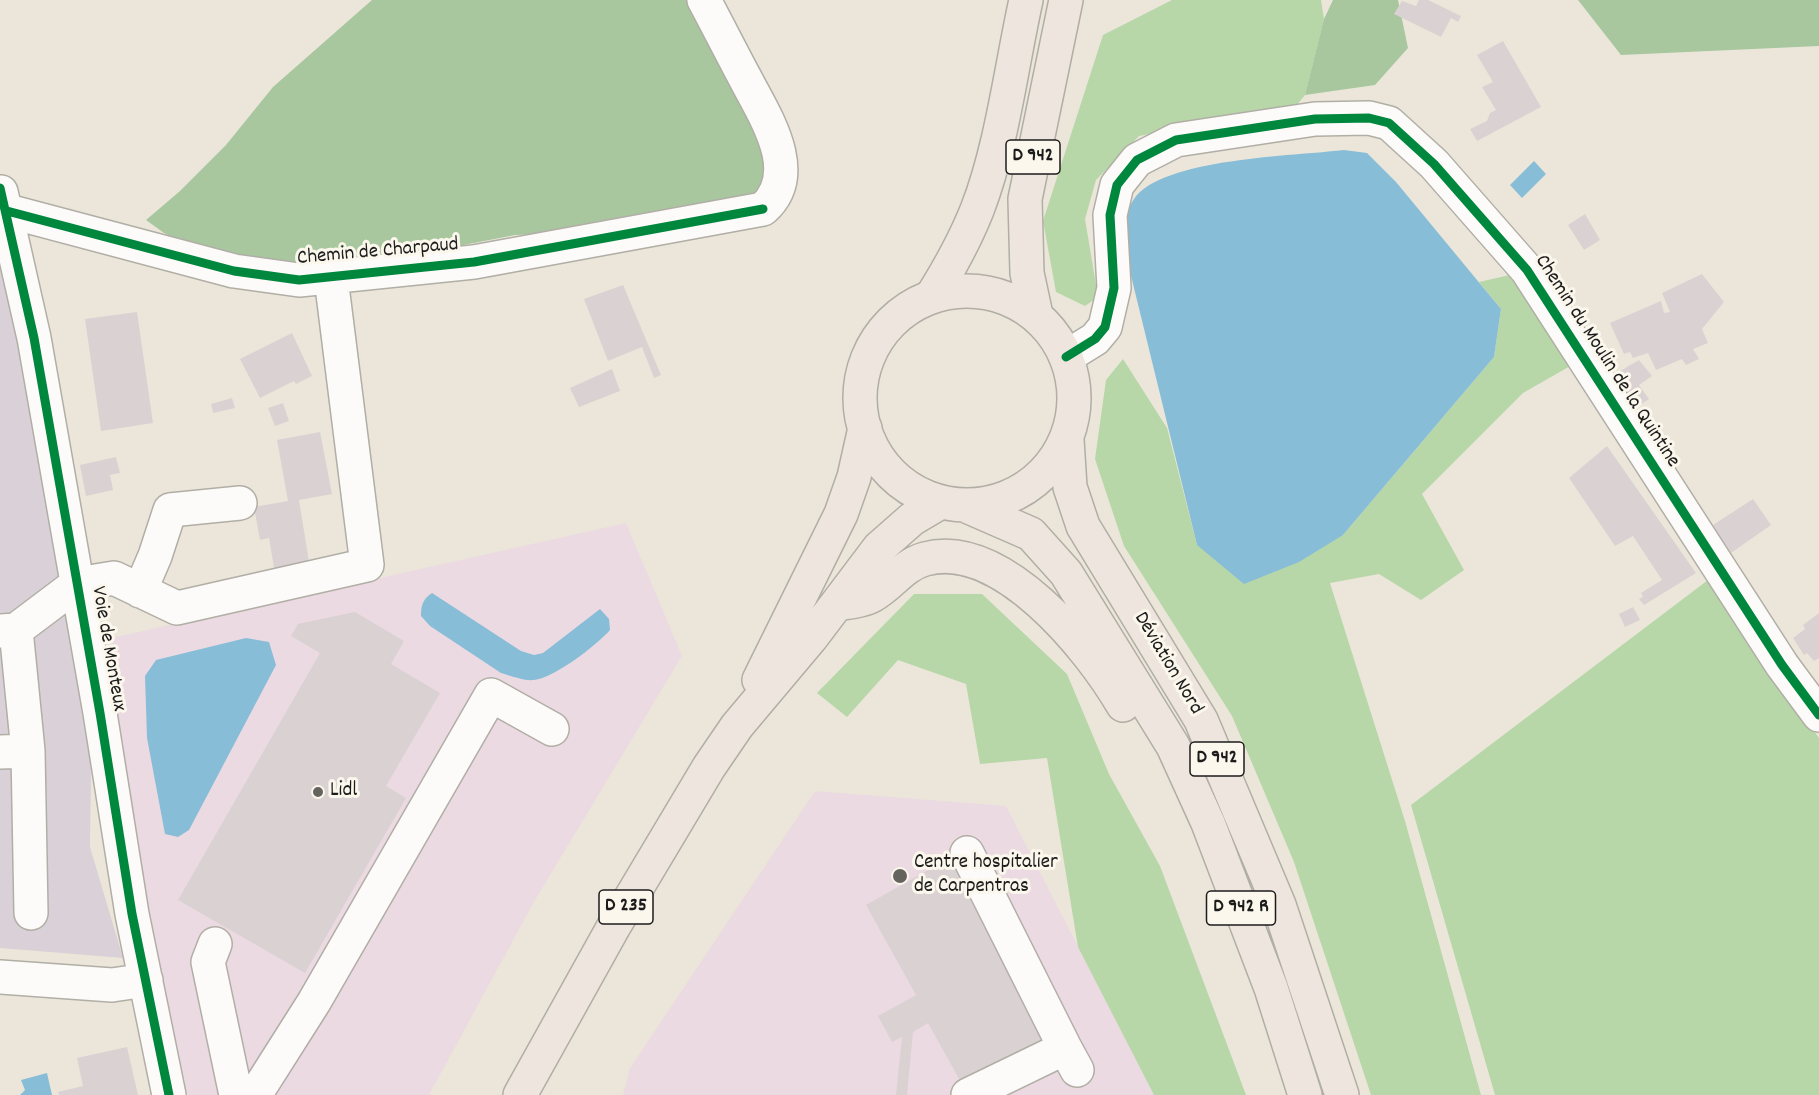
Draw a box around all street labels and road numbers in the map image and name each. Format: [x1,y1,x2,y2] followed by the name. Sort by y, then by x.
[1006,140,1060,174] road number: D 942
[296,233,460,273] street label: Chemin de Charpaud
[1528,251,1684,473] street label: Chemin du Moulin de la Quintine
[84,585,130,713] street label: Voie de Monteux
[1127,608,1207,720] street label: Déviation Nord
[1190,742,1244,776] road number: D 942
[599,890,653,924] road number: D 235
[1206,891,1276,925] road number: D 942 R

